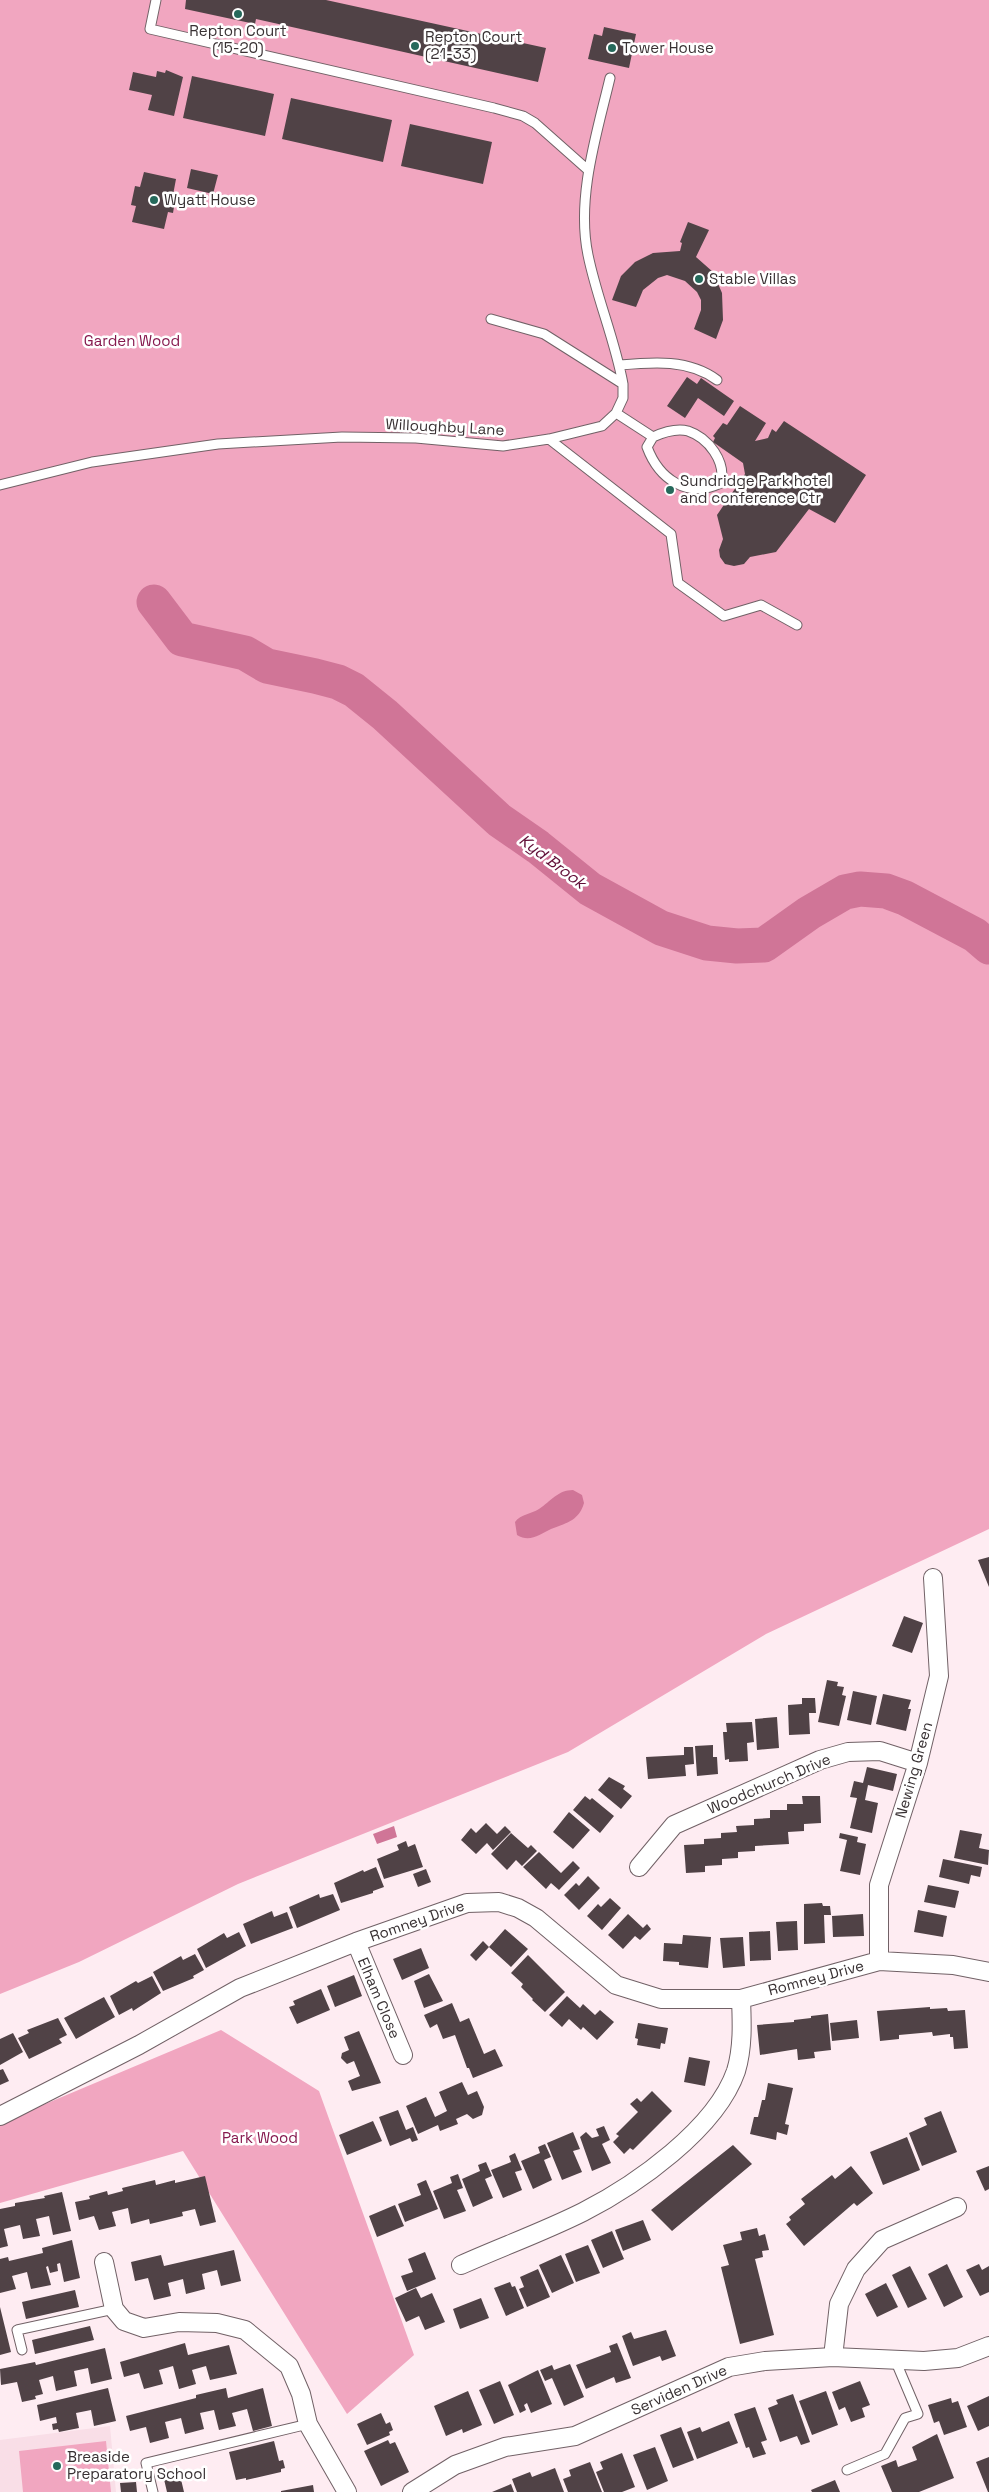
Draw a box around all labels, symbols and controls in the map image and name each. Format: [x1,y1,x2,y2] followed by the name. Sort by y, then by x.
[232,8,244,20] marker: Repton Court (15-20)
[189,21,287,58] place label: Repton Court (15-20)
[425,27,522,64] place label: Repton Court (21-33)
[622,38,714,57] place label: Tower House
[409,40,421,52] marker: Repton Court (21-33)
[606,42,618,54] marker: Tower House
[164,190,256,209] place label: Wyatt House
[148,194,160,206] marker: Wyatt House
[709,269,796,288] place label: Stable Villas
[693,273,705,285] marker: Stable Villas
[84,331,180,350] park label: Garden Wood
[385,414,505,439] street label: Willoughby Lane
[680,471,831,507] place label: Sundridge Park hotel and conference Ctr
[664,484,676,496] marker: Sundridge Park hotel and conference Ctr
[515,829,592,895] water label: Kyd Brook
[891,1720,936,1820] street label: Newing Green
[704,1749,833,1818] street label: Woodchurch Drive
[367,1895,467,1946] street label: Romney Drive
[354,1954,405,2041] street label: Elham Close
[766,1956,866,1999] street label: Romney Drive
[222,2128,298,2147] park label: Park Wood
[628,2360,730,2419] street label: Serviden Drive
[67,2447,206,2483] place label: Breaside Preparatory School
[51,2460,63,2472] marker: Breaside Preparatory School

